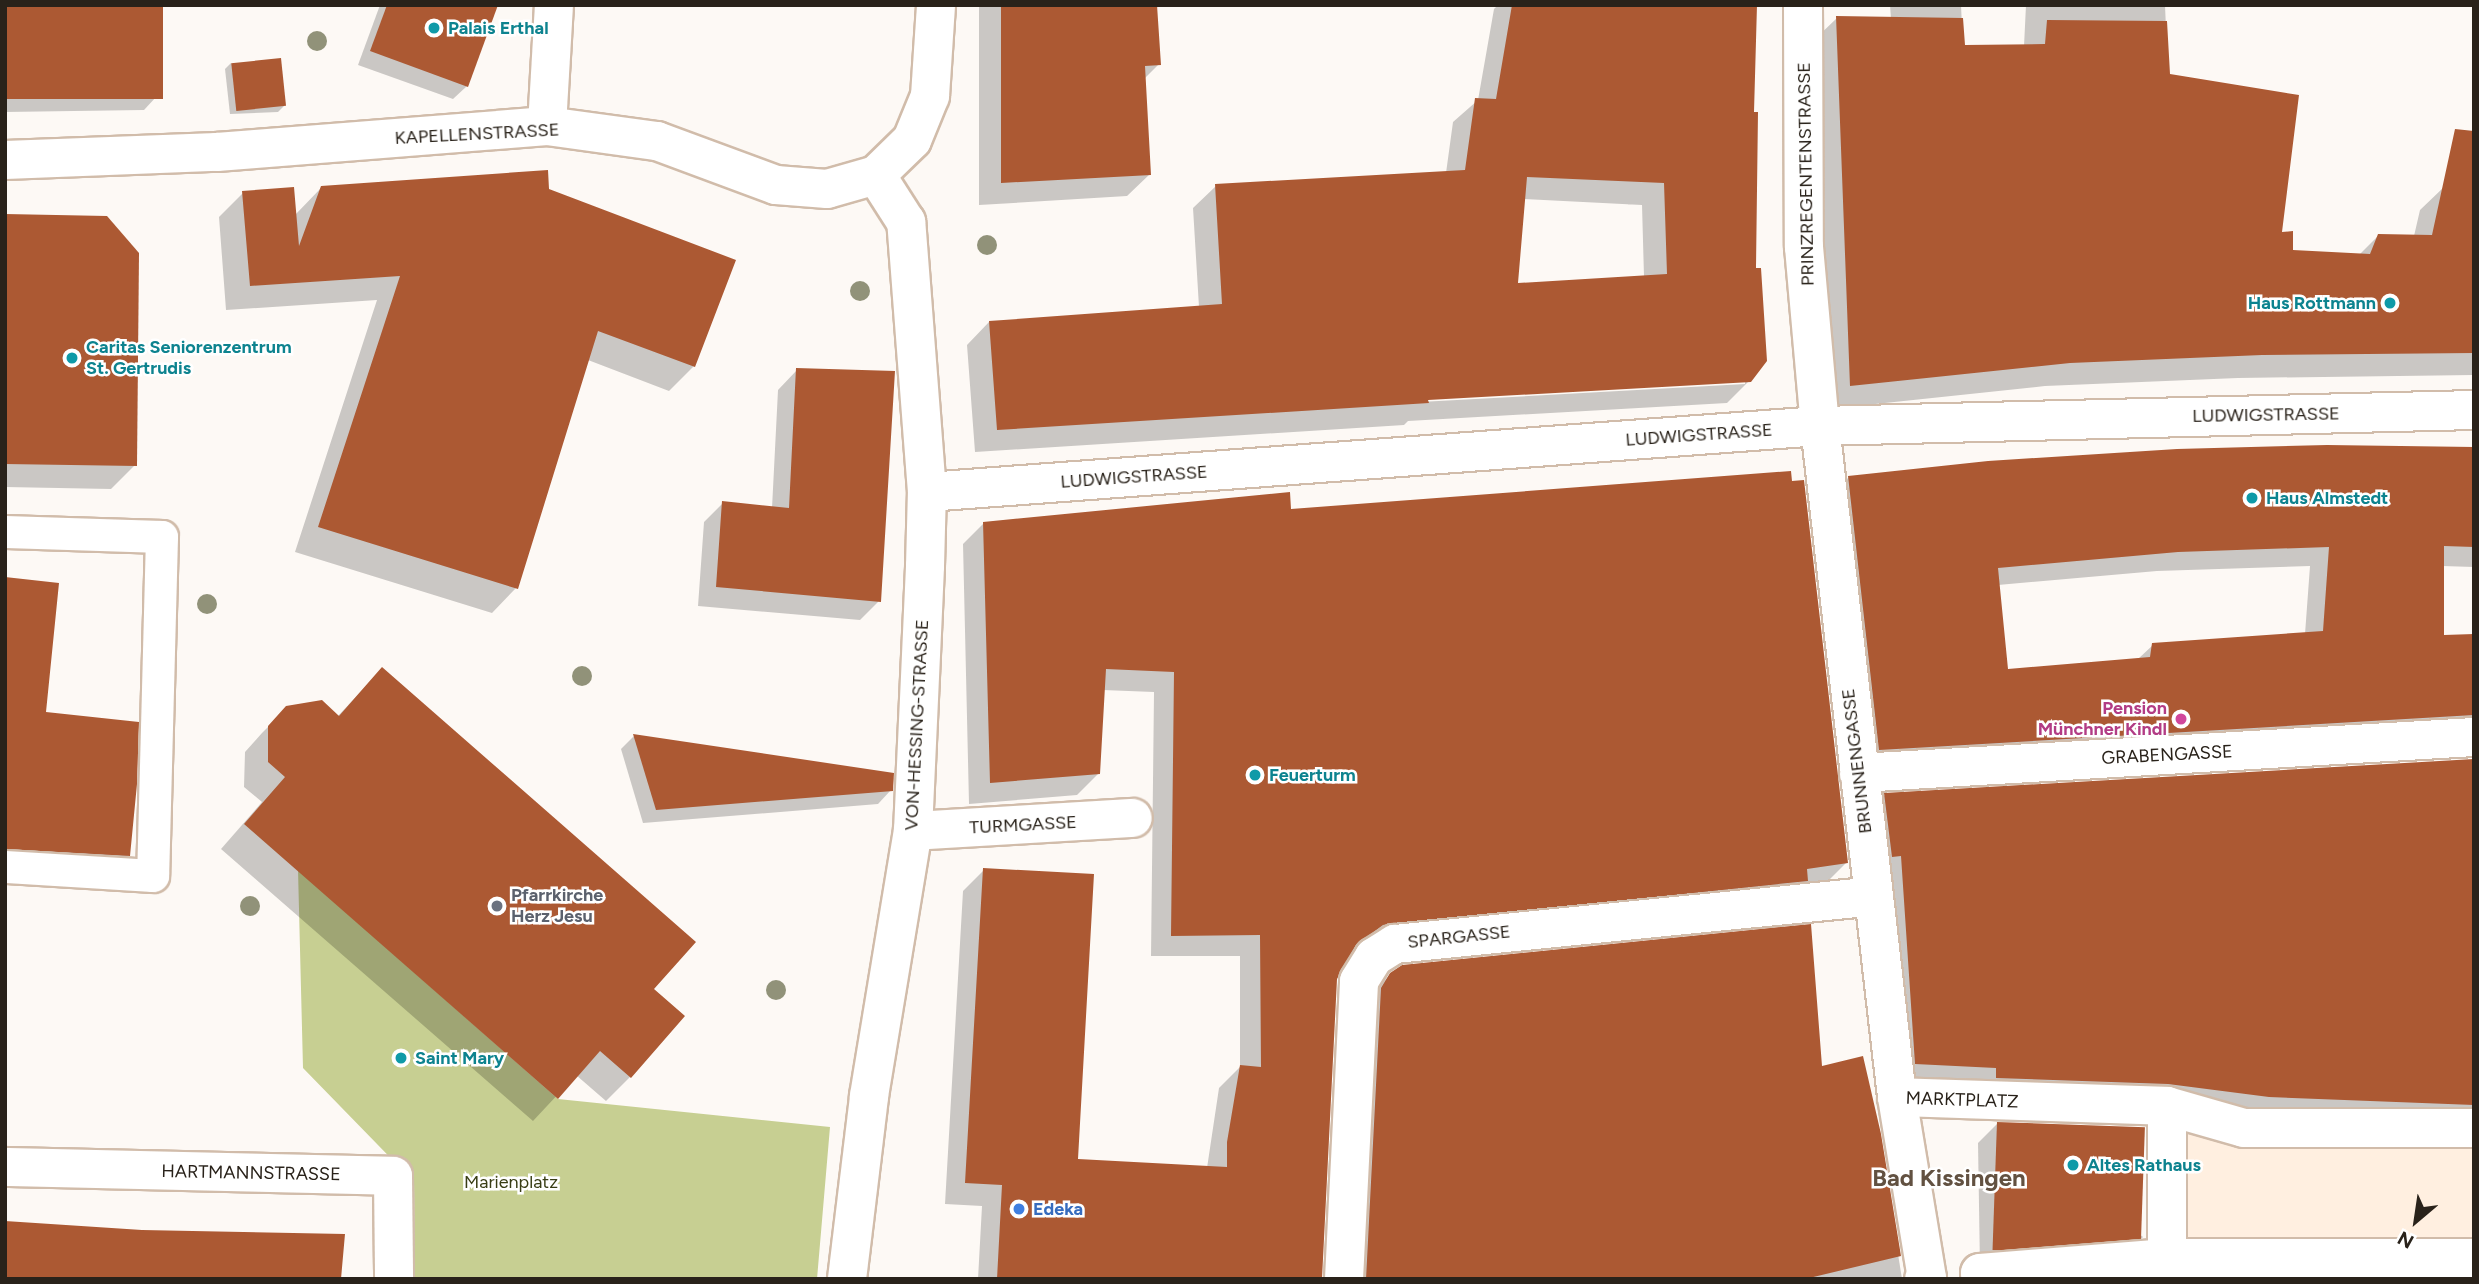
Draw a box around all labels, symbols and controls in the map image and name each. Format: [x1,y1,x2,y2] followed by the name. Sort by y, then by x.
[448,17,549,39] place label: Palais Erthal
[426,20,442,36] marker: Palais Erthal
[1793,62,1819,286] street label: PRINZREGENTENSTRASSE
[394,119,560,149] street label: KAPELLENSTRASSE
[2248,292,2376,314] place label: Haus Rottmann
[2382,295,2398,311] marker: Haus Rottmann
[86,337,292,380] place label: Caritas Seniorenzentrum St. Gertrudis
[64,350,80,366] marker: Caritas Seniorenzentrum St. Gertrudis
[2192,403,2340,427] street label: LUDWIGSTRASSE
[1625,419,1773,451] street label: LUDWIGSTRASSE
[1060,461,1208,493] street label: LUDWIGSTRASSE
[2266,487,2388,509] place label: Haus Almstedt
[2244,490,2260,506] marker: Haus Almstedt
[901,619,933,831] street label: VON-HESSING-STRASSE
[1837,687,1877,835] street label: BRUNNENGASSE
[2038,698,2167,740] place label: Pension Münchner Kindl
[2173,711,2189,727] marker: Pension Münchner Kindl
[2101,741,2233,769] street label: GRABENGASSE
[1269,764,1356,786] place label: Feuerturm
[1247,767,1263,783] marker: Feuerturm
[969,811,1077,839] street label: TURMGASSE
[511,885,603,928] place label: Pfarrkirche Herz Jesu
[489,898,505,914] marker: Pfarrkirche Herz Jesu
[1406,921,1512,953] street label: SPARGASSE
[415,1047,504,1069] place label: Saint Mary
[393,1050,409,1066] marker: Saint Mary
[1905,1087,2019,1113] street label: MARKTPLATZ
[2087,1154,2201,1176] place label: Altes Rathaus
[2065,1157,2081,1173] marker: Altes Rathaus
[161,1161,341,1185] street label: HARTMANNSTRASSE
[1872,1164,2026,1192] district label: Bad Kissingen
[464,1171,558,1193] park label: Marienplatz
[2381,1186,2451,1256] north arrow
[1033,1198,1083,1220] place label: Edeka
[1011,1201,1027,1217] marker: Edeka
[2394,1226,2418,1253] text: N

